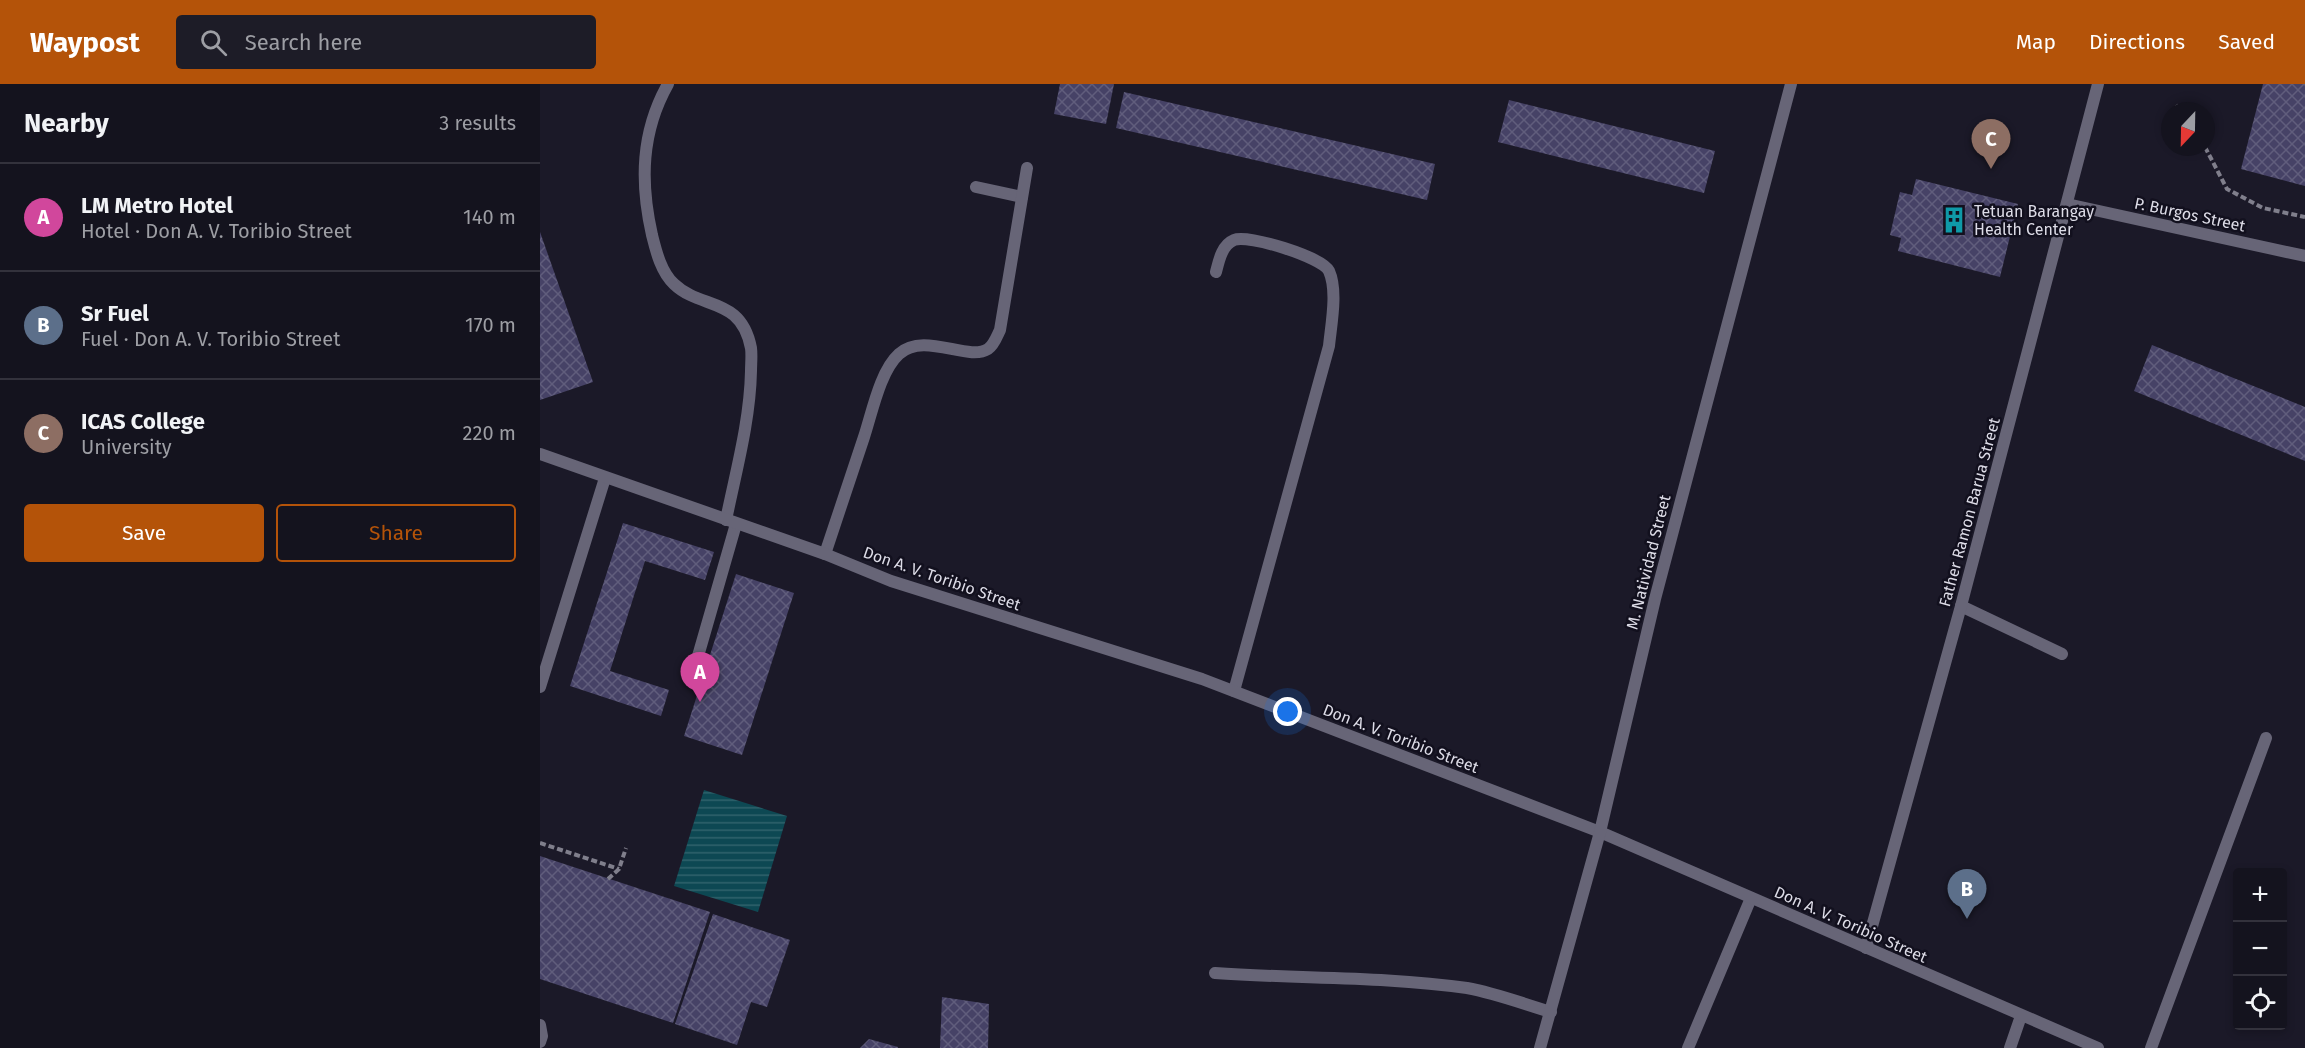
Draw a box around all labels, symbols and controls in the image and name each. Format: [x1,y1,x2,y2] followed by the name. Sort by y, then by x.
[176,15,596,69] search box
[30,26,140,59] text: Waypost
[197,26,230,59] icon: search
[245,29,362,56] text: Search here
[2016,29,2056,55] text: Map
[2089,29,2185,55] text: Directions
[2218,29,2275,55] text: Saved
[2161,102,2215,156] north arrow
[24,108,109,139] text: Nearby
[439,111,516,135] text: 3 results
[1972,120,2010,169] pin: C
[81,192,233,219] text: LM Metro Hotel
[2133,193,2247,236] street label: P. Burgos Street
[1974,202,2094,239] place label: Tetuan Barangay Health Center
[38,205,49,229] text: A
[463,205,516,229] text: 140 m
[1939,205,1969,235] building icon: Tetuan Barangay Health Center
[81,219,352,243] text: Hotel · Don A. V. Toribio Street
[81,300,149,327] text: Sr Fuel
[37,313,50,337] text: B
[465,313,516,337] text: 170 m
[81,327,340,351] text: Fuel · Don A. V. Toribio Street
[81,408,205,435] text: ICAS College
[1935,415,2004,609] street label: Father Ramon Barua Street
[38,421,49,445] text: C
[463,421,516,445] text: 220 m
[81,435,172,459] text: University
[1623,493,1674,632] street label: M. Natividad Street
[24,504,264,562] button: Save
[276,504,516,562] button: Share
[861,543,1023,614] street label: Don A. V. Toribio Street
[680,652,720,702] pin: A
[1273,697,1302,726] your location
[1320,700,1482,777] street label: Don A. V. Toribio Street
[2233,868,2287,1030] map controls
[2233,868,2287,922] button: +
[1948,870,1986,919] pin: B
[1771,882,1930,967] street label: Don A. V. Toribio Street
[2233,922,2287,976] button: −
[2233,976,2287,1030] button: locate

